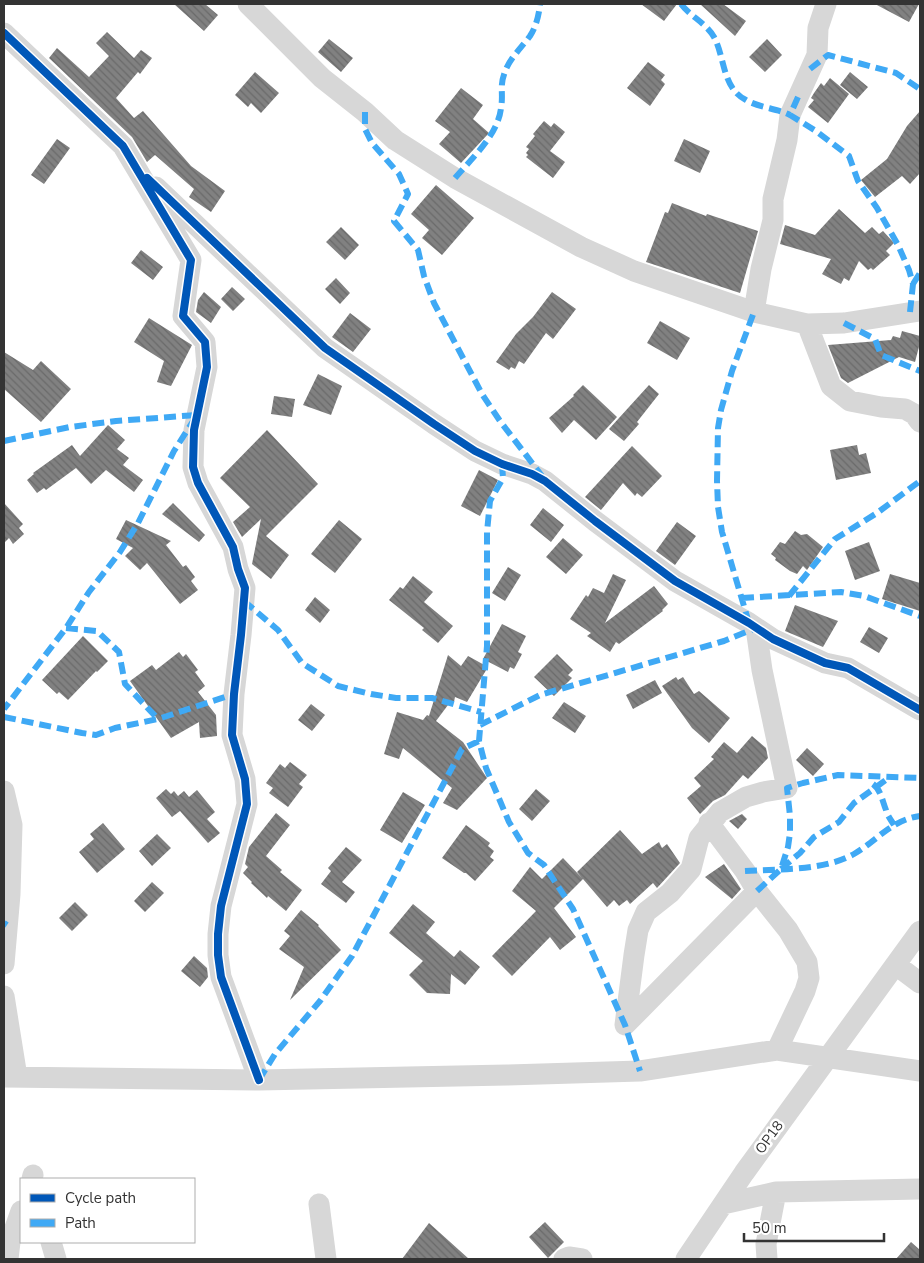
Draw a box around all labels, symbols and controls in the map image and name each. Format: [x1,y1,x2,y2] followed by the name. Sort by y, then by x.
[751,1117,788,1158] street label: OP18
[20,1178,195,1243] legend
[65,1188,136,1208] text: Cycle path
[744,1210,884,1242] scale bar
[65,1213,96,1233] text: Path
[752,1218,787,1238] text: 50 m

